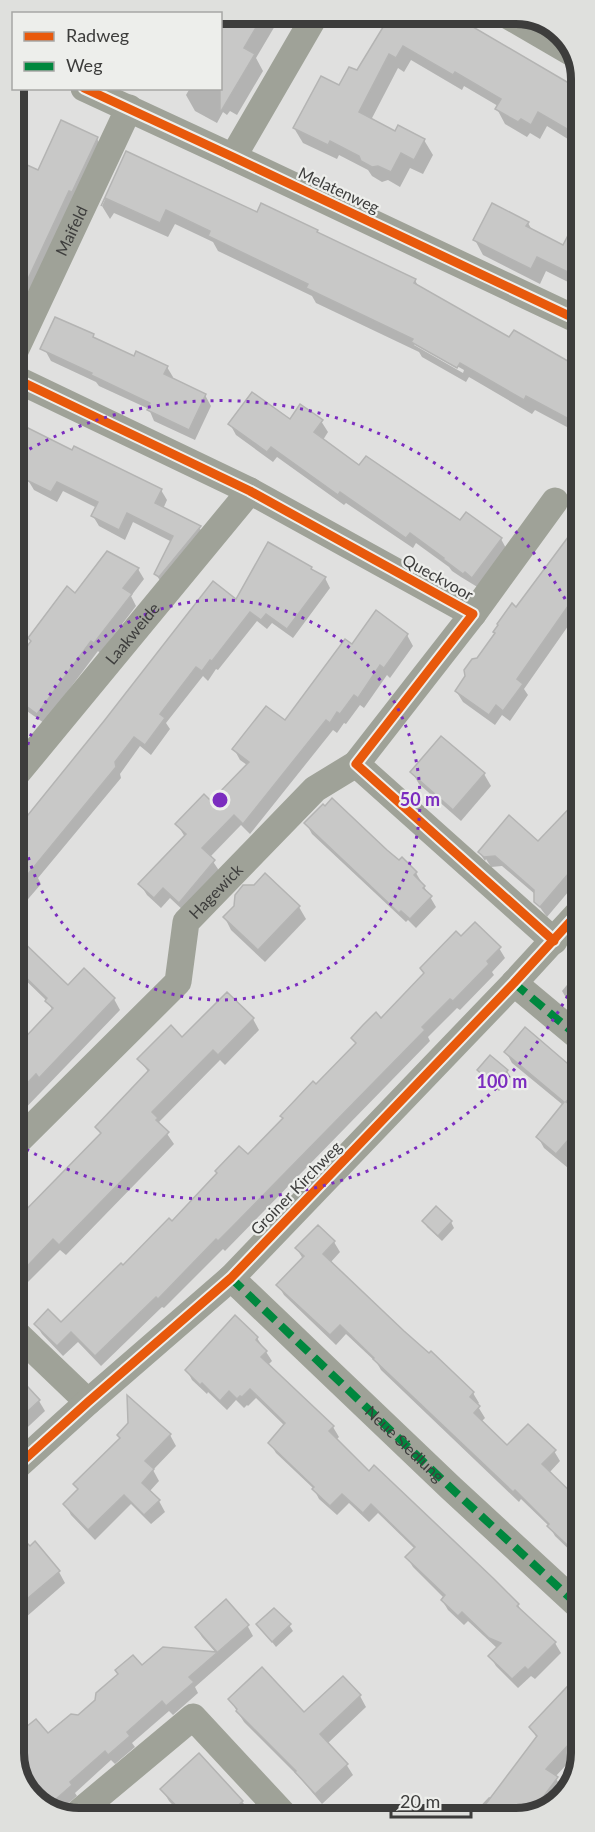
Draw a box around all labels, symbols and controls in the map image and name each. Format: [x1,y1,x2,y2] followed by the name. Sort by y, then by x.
[12,12,222,90] legend
[66,24,129,46] text: Radweg
[66,54,103,76] text: Weg
[296,163,383,217] street label: Melatenweg
[51,203,91,259] street label: Maifeld
[400,549,477,604] street label: Queckvoor
[101,598,163,668] street label: Laakweide
[400,788,440,810] text: 50 m
[210,790,230,810] centre of rings
[185,859,247,922] street label: Hagewick
[477,1070,527,1092] text: 100 m
[246,1137,345,1238] street label: Groiner Kirchweg
[362,1401,448,1485] street label: Neue Siedlung
[391,1781,470,1819] scale bar
[400,1790,440,1812] text: 20 m

